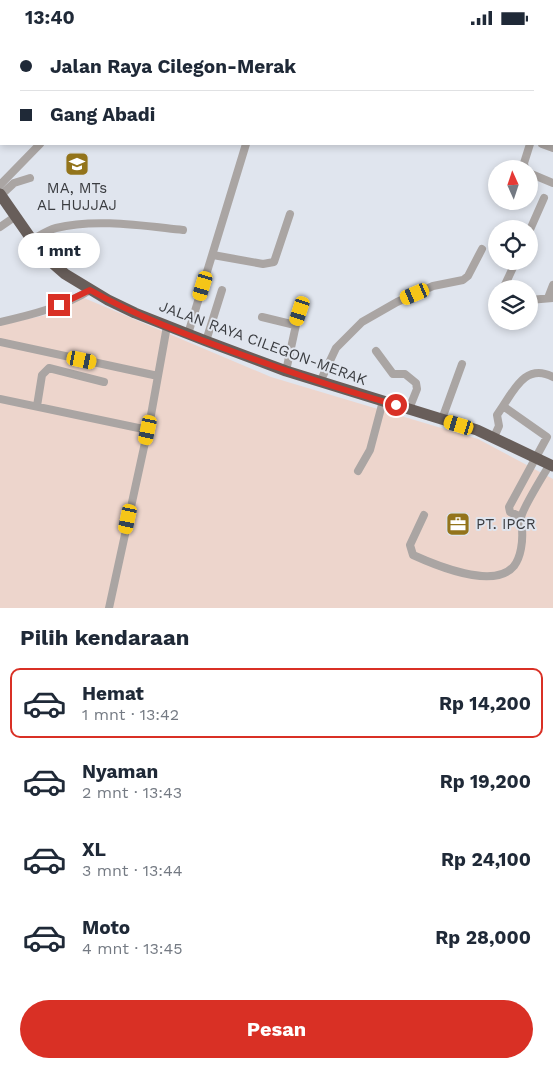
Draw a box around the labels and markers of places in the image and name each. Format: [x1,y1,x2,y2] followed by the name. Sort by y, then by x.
[64,151,90,177] school or university icon: MA, MTs AL HUJJAJ
[37,179,117,214] place label: MA, MTs AL HUJJAJ
[445,511,471,537] office icon: PT. IPCR
[476,515,536,533] place label: PT. IPCR

